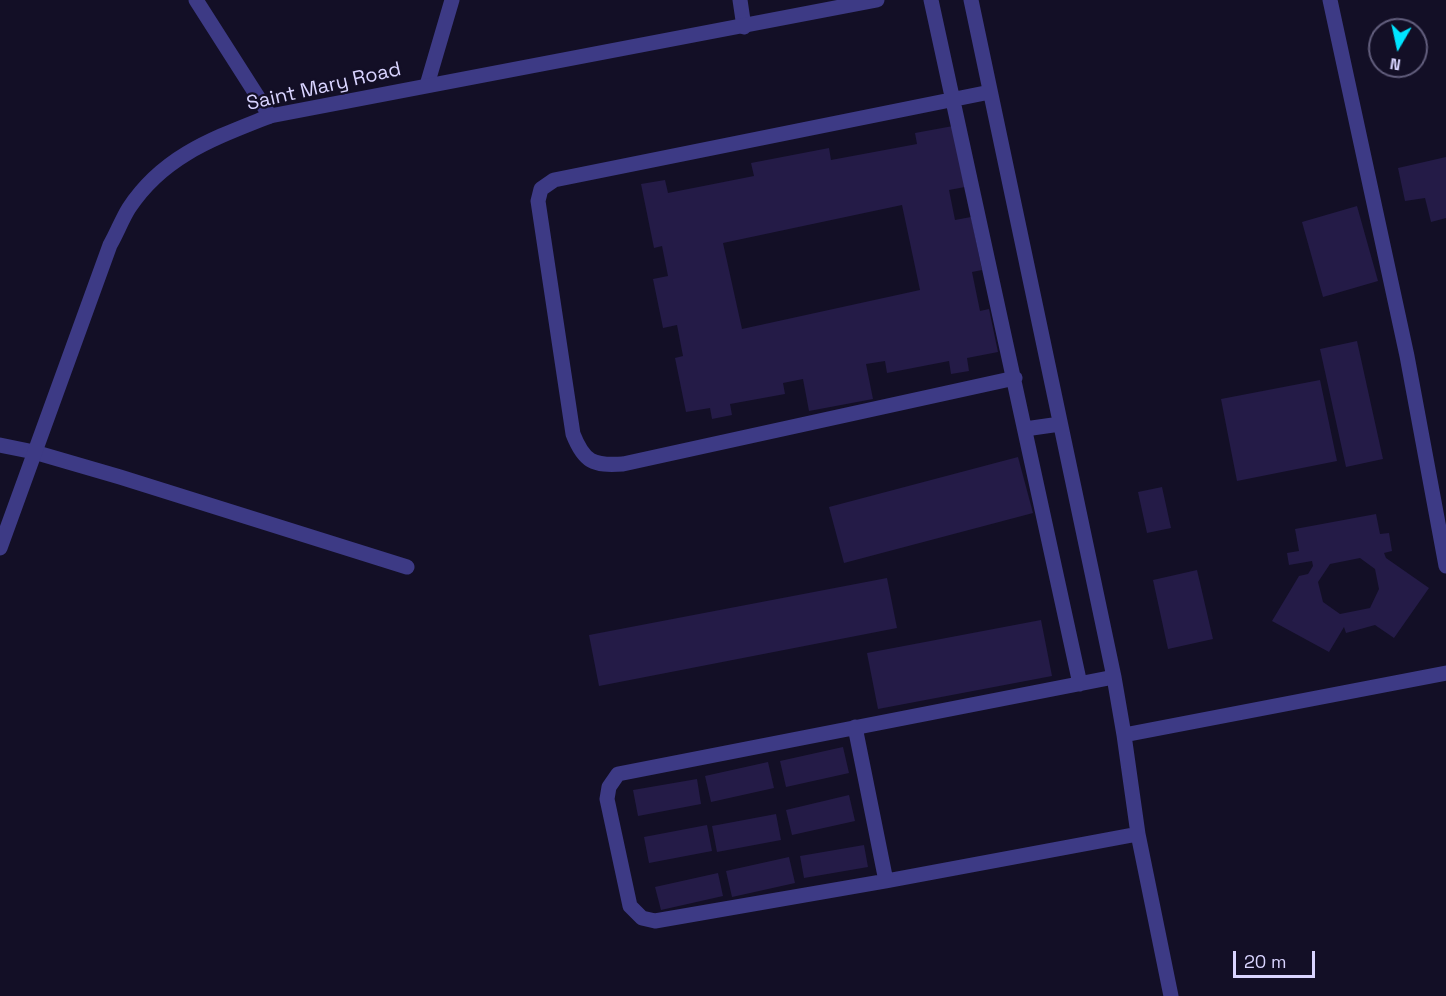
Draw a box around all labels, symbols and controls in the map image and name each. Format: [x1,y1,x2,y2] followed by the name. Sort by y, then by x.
[1368,18,1428,78] north arrow
[1388,53,1402,76] text: N
[244,58,404,116] street label: Saint Mary Road
[1236,939,1318,977] scale bar
[1244,950,1287,973] text: 20 m

